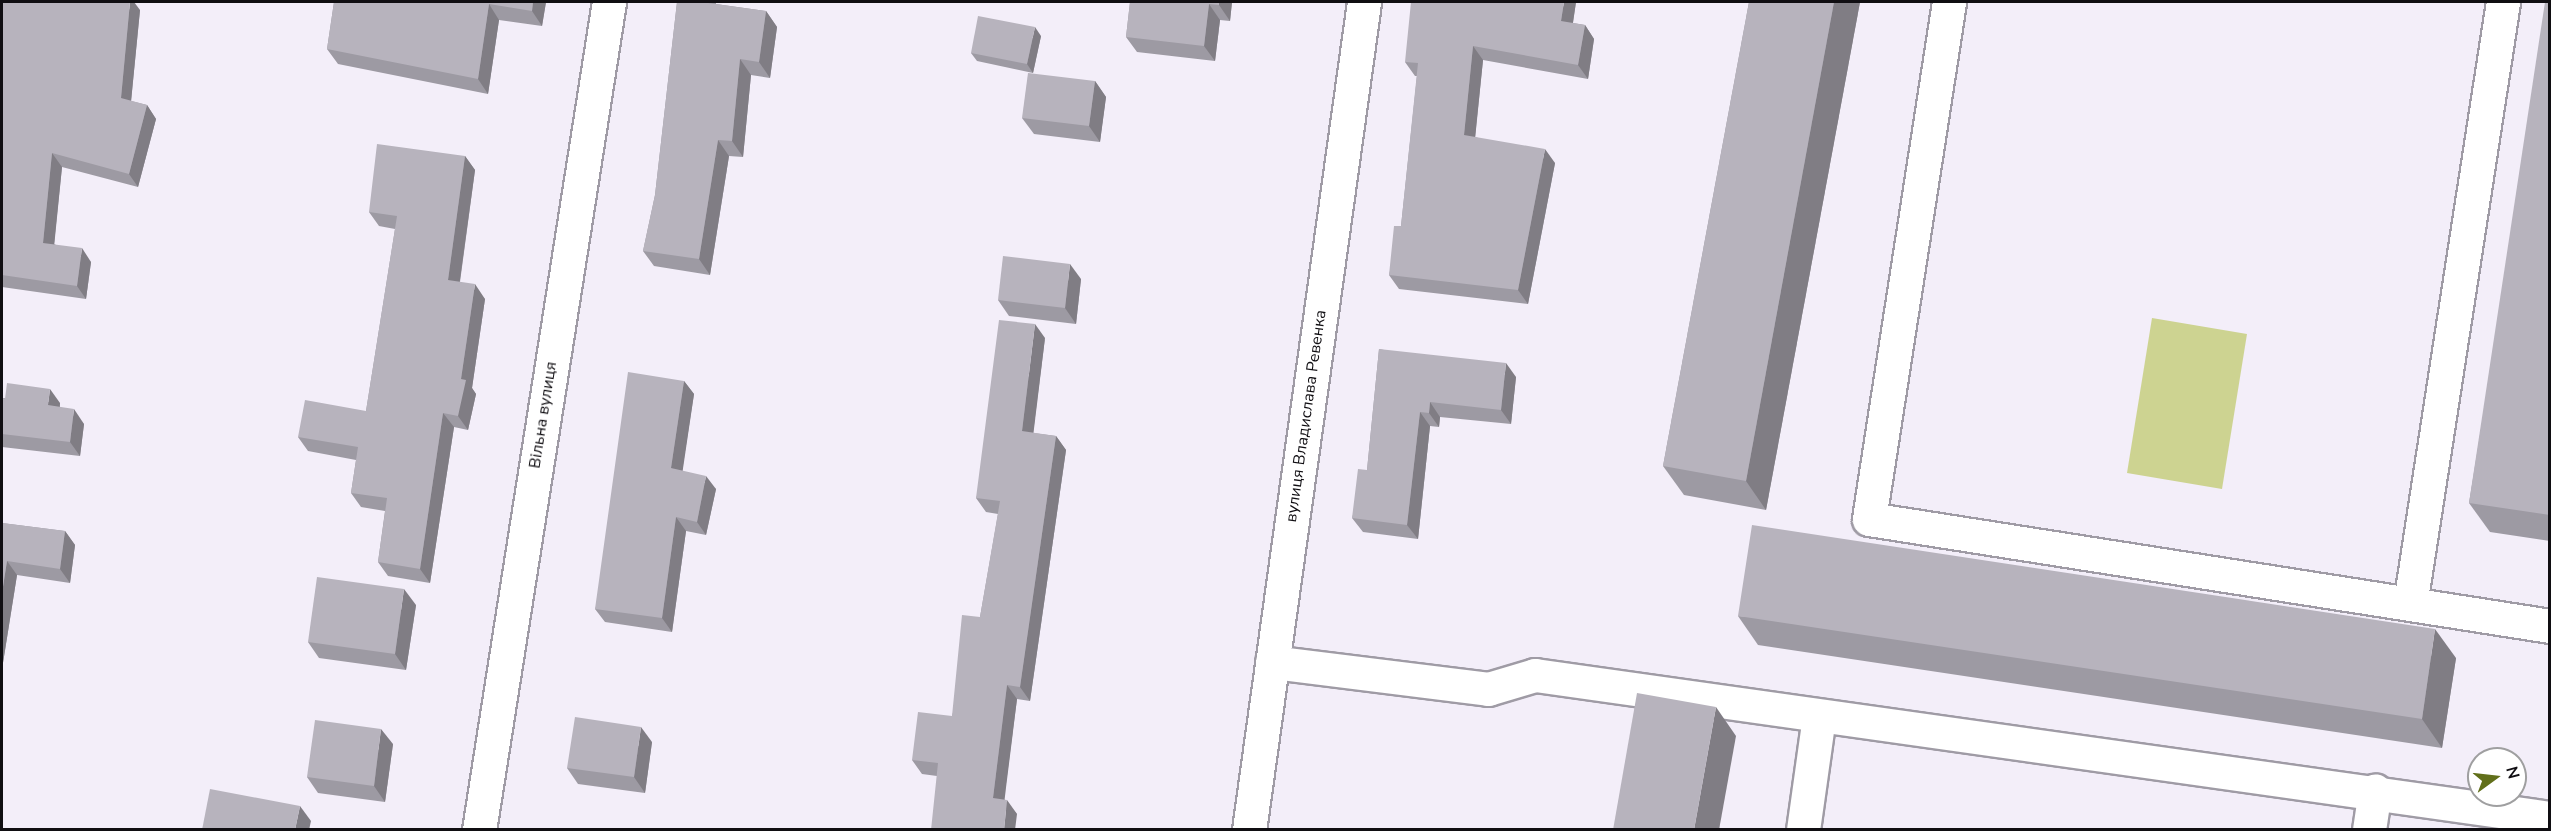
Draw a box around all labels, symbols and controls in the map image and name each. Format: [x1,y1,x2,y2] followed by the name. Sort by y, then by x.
[1282,309,1330,523] street label: вулиця Владислава Ревенка
[525,360,561,470] street label: Вільна вулиця
[2467,747,2527,807] north arrow
[2500,764,2525,781] text: N

